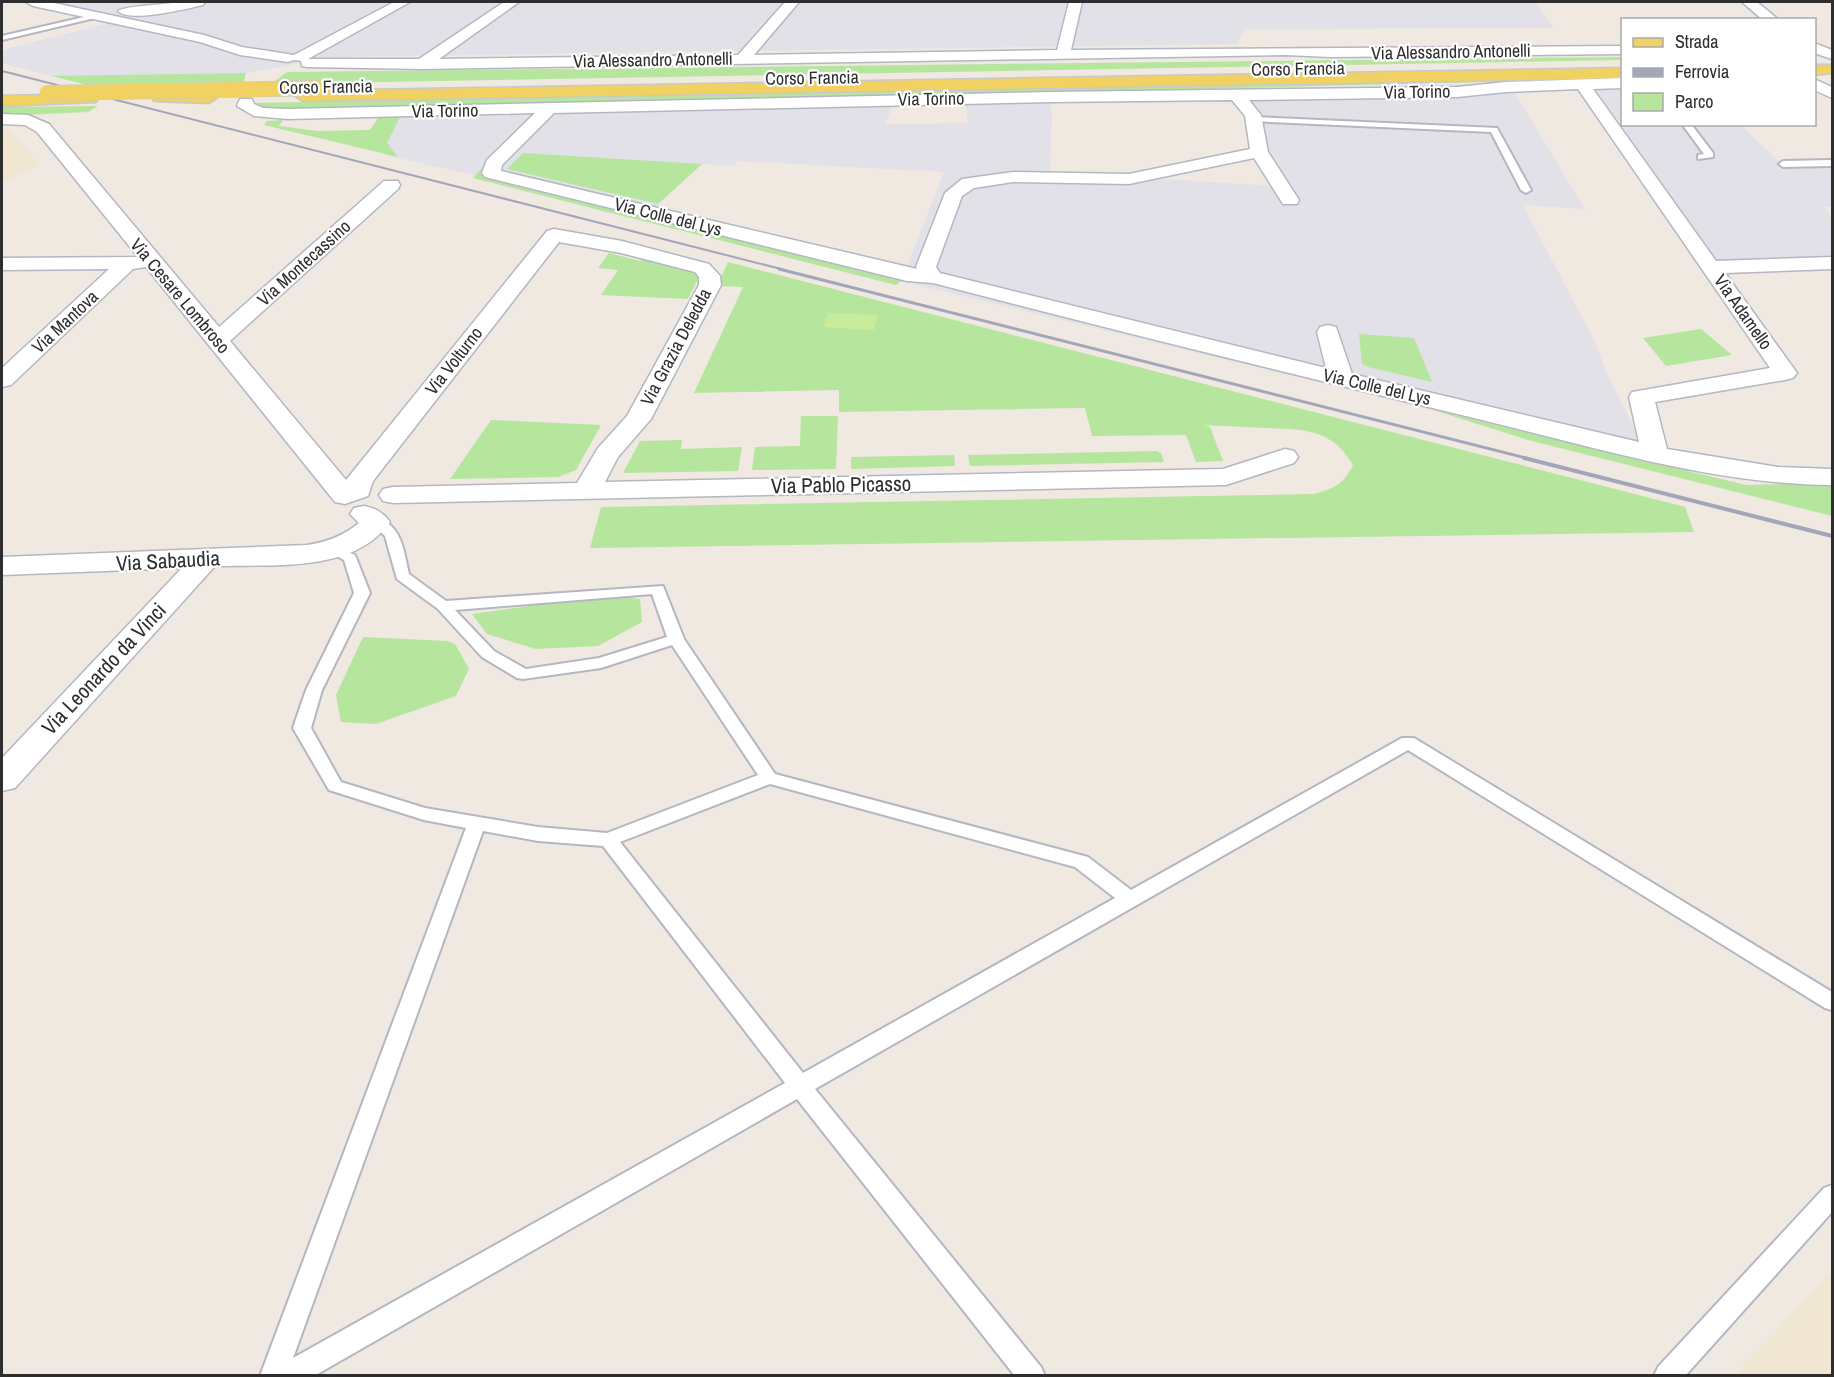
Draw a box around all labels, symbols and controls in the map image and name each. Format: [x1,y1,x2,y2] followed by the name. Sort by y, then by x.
[1621,18,1816,126] legend
[1675,29,1719,54] text: Strada
[1371,38,1531,65] street label: Via Alessandro Antonelli
[573,46,733,73] street label: Via Alessandro Antonelli
[1251,55,1345,82] street label: Corso Francia
[1675,59,1729,84] text: Ferrovia
[765,64,859,91] street label: Corso Francia
[279,73,373,100] street label: Corso Francia
[1383,78,1451,105] street label: Via Torino
[897,85,965,112] street label: Via Torino
[1675,89,1714,114] text: Parco
[411,97,479,124] street label: Via Torino
[612,191,724,242] street label: Via Colle del Lys
[251,214,356,311] street label: Via Montecassino
[125,233,236,359] street label: Via Cesare Lombroso
[1708,269,1779,354] street label: Via Adamello
[26,284,103,359] street label: Via Mantova
[634,284,717,410] street label: Via Grazia Deledda
[419,321,488,400] street label: Via Volturno
[1321,362,1433,411] street label: Via Colle del Lys
[771,469,911,500] street label: Via Pablo Picasso
[115,543,221,578] street label: Via Sabaudia
[35,596,172,741] street label: Via Leonardo da Vinci

